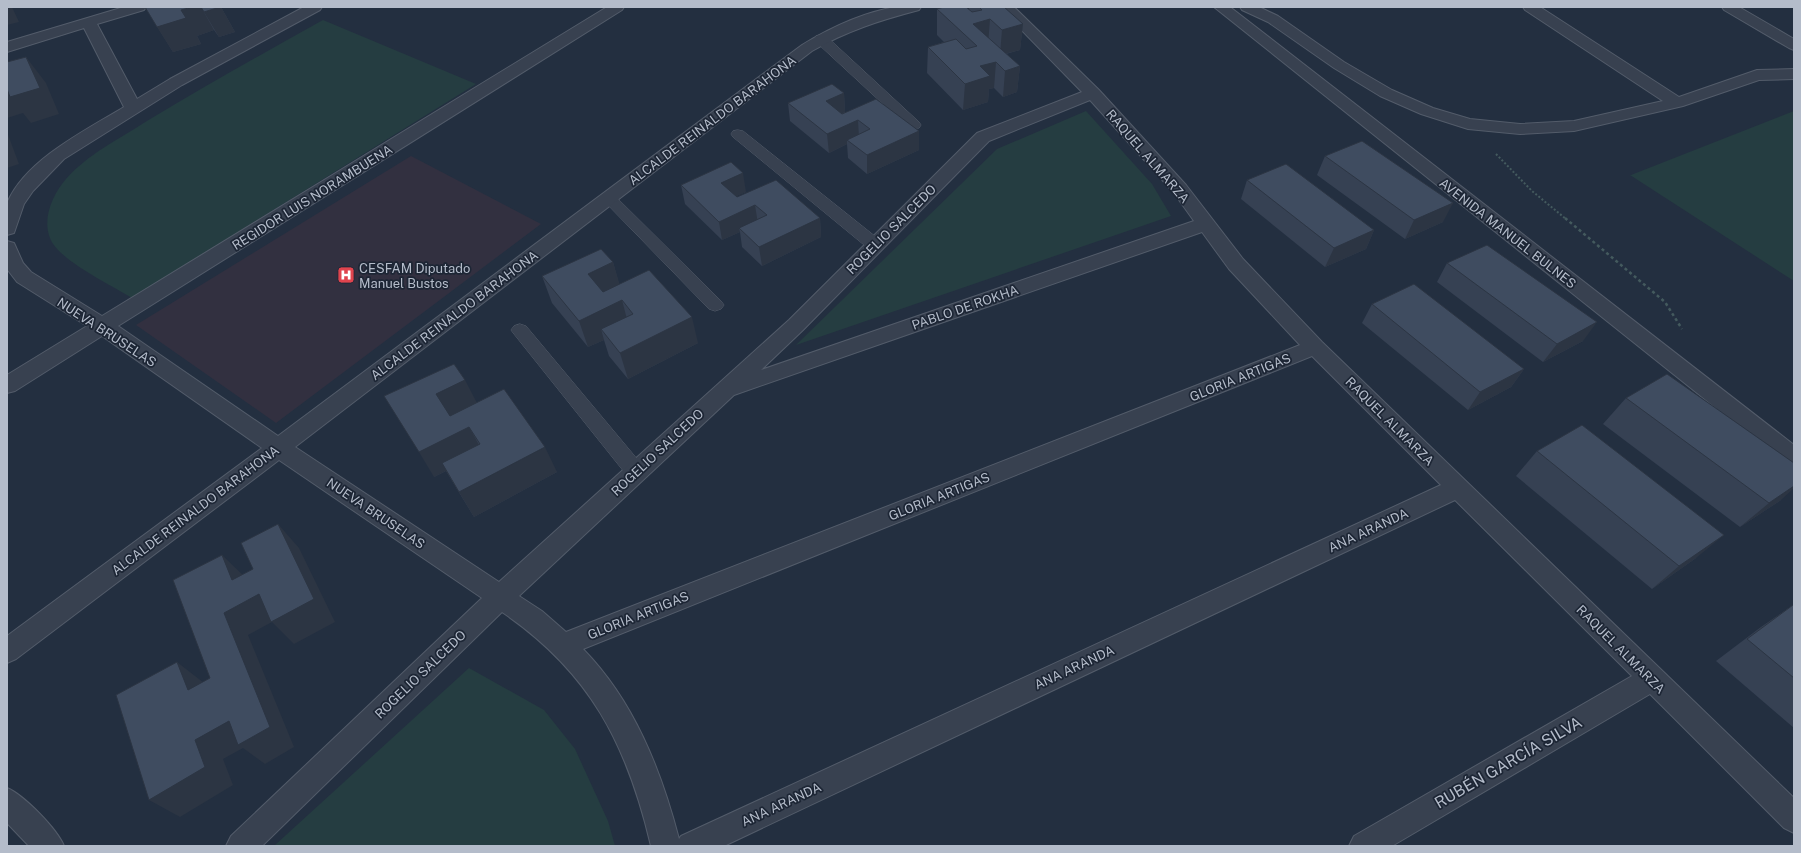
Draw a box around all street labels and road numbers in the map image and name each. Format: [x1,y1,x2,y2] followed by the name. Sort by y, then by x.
[626,53,799,188] street label: ALCALDE REINALDO BARAHONA
[1103,107,1192,206] street label: RAQUEL ALMARZA
[229,142,395,253] street label: REGIDOR LUIS NORAMBUENA
[1436,175,1579,291] street label: AVENIDA MANUEL BULNES
[843,181,939,277] street label: ROGELIO SALCEDO
[368,248,541,383] street label: ALCALDE REINALDO BARAHONA
[910,282,1021,333] street label: PABLO DE ROKHA
[54,295,159,370] street label: NUEVA BRUSELAS
[1187,350,1293,405] street label: GLORIA ARTIGAS
[1342,374,1437,469] street label: RAQUEL ALMARZA
[608,406,706,499] street label: ROGELIO SALCEDO
[109,443,282,578] street label: ALCALDE REINALDO BARAHONA
[886,469,992,524] street label: GLORIA ARTIGAS
[324,475,428,552] street label: NUEVA BRUSELAS
[1326,505,1411,556] street label: ANA ARANDA
[585,588,691,643] street label: GLORIA ARTIGAS
[1573,602,1668,697] street label: RAQUEL ALMARZA
[372,627,469,722] street label: ROGELIO SALCEDO
[1032,642,1117,693] street label: ANA ARANDA
[1431,712,1585,812] street label: RUBÉN GARCÍA SILVA
[739,779,824,830] street label: ANA ARANDA

